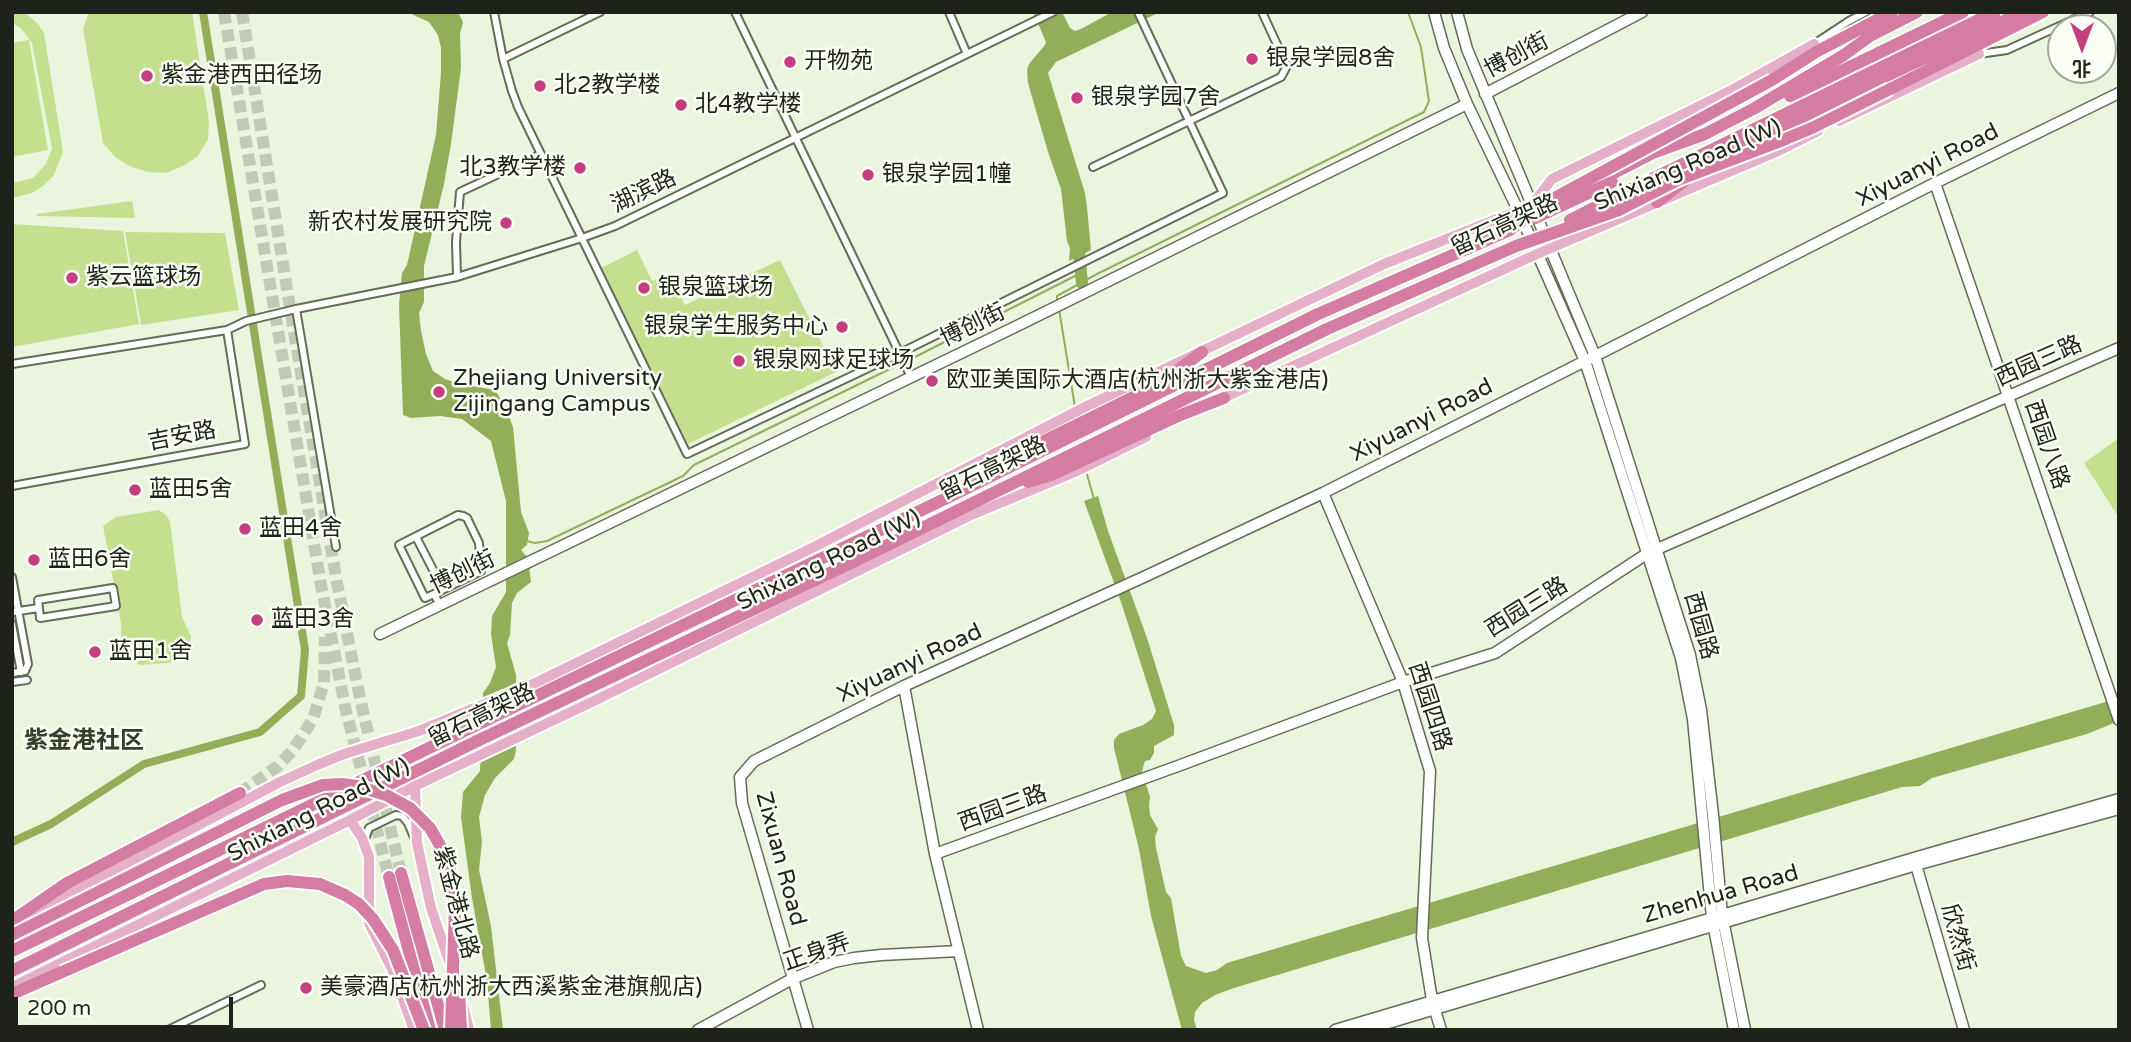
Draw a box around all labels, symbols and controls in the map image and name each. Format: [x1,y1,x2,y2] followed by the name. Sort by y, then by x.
[2047,14,2117,84] north arrow
[1480,28,1554,84] street label: 博创街
[1266,45,1395,73] place label: 银泉学园8舍
[804,48,873,76] place label: 开物苑
[1244,51,1260,67] marker: 银泉学园8舍
[782,54,798,70] marker: 开物苑
[2073,57,2092,79] text: 北
[161,62,322,90] place label: 紫金港西田径场
[139,68,155,84] marker: 紫金港西田径场
[554,72,660,100] place label: 北2教学楼
[532,78,548,94] marker: 北2教学楼
[1091,84,1220,112] place label: 银泉学园7舍
[1069,90,1085,106] marker: 银泉学园7舍
[695,91,801,119] place label: 北4教学楼
[673,97,689,113] marker: 北4教学楼
[1590,114,1786,218] street label: Shixiang Road (W)
[1852,118,2004,214] street label: Xiyuanyi Road
[460,154,566,182] place label: 北3教学楼
[572,160,588,176] marker: 北3教学楼
[882,161,1011,189] place label: 银泉学园1幢
[607,164,681,220] street label: 湖滨路
[860,167,876,183] marker: 银泉学园1幢
[1447,189,1563,263] street label: 留石高架路
[308,209,492,237] place label: 新农村发展研究院
[498,215,514,231] marker: 新农村发展研究院
[86,264,201,292] place label: 紫云篮球场
[64,270,80,286] marker: 紫云篮球场
[658,274,773,302] place label: 银泉篮球场
[636,280,652,296] marker: 银泉篮球场
[936,298,1010,354] street label: 博创街
[644,313,828,341] place label: 银泉学生服务中心
[834,319,850,335] marker: 银泉学生服务中心
[1991,331,2087,393] street label: 西园三路
[753,347,914,375] place label: 银泉网球足球场
[731,353,747,369] marker: 银泉网球足球场
[453,365,662,419] place label: Zhejiang University Zijingang Campus
[946,367,1328,395] place label: 欧亚美国际大酒店(杭州浙大紫金港店)
[924,373,940,389] marker: 欧亚美国际大酒店(杭州浙大紫金港店)
[1346,373,1498,469] street label: Xiyuanyi Road
[431,384,447,400] marker: Zhejiang University Zijingang Campus
[2018,397,2074,493] street label: 西园八路
[146,417,218,457] street label: 吉安路
[935,431,1051,507] street label: 留石高架路
[149,476,232,504] place label: 蓝田5舍
[127,482,143,498] marker: 蓝田5舍
[733,505,925,617] street label: Shixiang Road (W)
[259,515,342,543] place label: 蓝田4舍
[237,521,253,537] marker: 蓝田4舍
[426,545,500,601] street label: 博创街
[48,546,131,574] place label: 蓝田6舍
[26,552,42,568] marker: 蓝田6舍
[1481,572,1573,644] street label: 西园三路
[1677,589,1723,663] street label: 西园路
[271,606,354,634] place label: 蓝田3舍
[249,612,265,628] marker: 蓝田3舍
[833,619,987,709] street label: Xiyuanyi Road
[109,638,192,666] place label: 蓝田1舍
[87,644,103,660] marker: 蓝田1舍
[1402,659,1456,755] street label: 西园四路
[424,678,540,754] street label: 留石高架路
[24,728,144,756] district label: 紫金港社区
[223,753,415,869] street label: Shixiang Road (W)
[955,780,1051,838] street label: 西园三路
[749,789,811,929] street label: Zixuan Road
[427,844,483,962] street label: 紫金港北路
[1640,860,1802,930] street label: Zhenhua Road
[1934,901,1980,975] street label: 欣然街
[780,929,854,977] street label: 正身弄
[320,974,702,1002] place label: 美豪酒店(杭州浙大西溪紫金港旗舰店)
[298,980,314,996] marker: 美豪酒店(杭州浙大西溪紫金港旗舰店)
[18,982,236,1026] scale bar
[27,996,91,1021] text: 200 m

